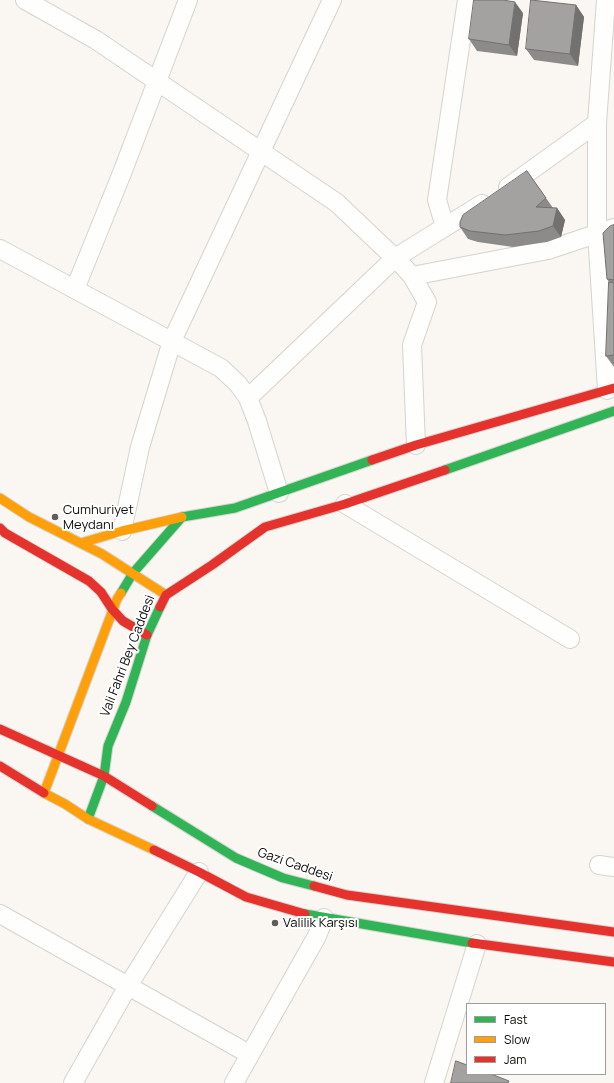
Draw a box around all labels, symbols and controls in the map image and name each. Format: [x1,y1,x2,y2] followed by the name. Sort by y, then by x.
[63,502,134,533] place label: Cumhuriyet Meydanı
[50,512,60,522] marker: Cumhuriyet Meydanı
[98,593,158,719] street label: Vali Fahri Bey Caddesi
[255,845,335,885] street label: Gazi Caddesi
[283,915,358,931] place label: Valilik Karşısı
[270,918,280,928] marker: Valilik Karşısı
[466,1003,606,1075] legend
[504,1011,528,1028] text: Fast
[504,1031,530,1048] text: Slow
[504,1051,526,1068] text: Jam

